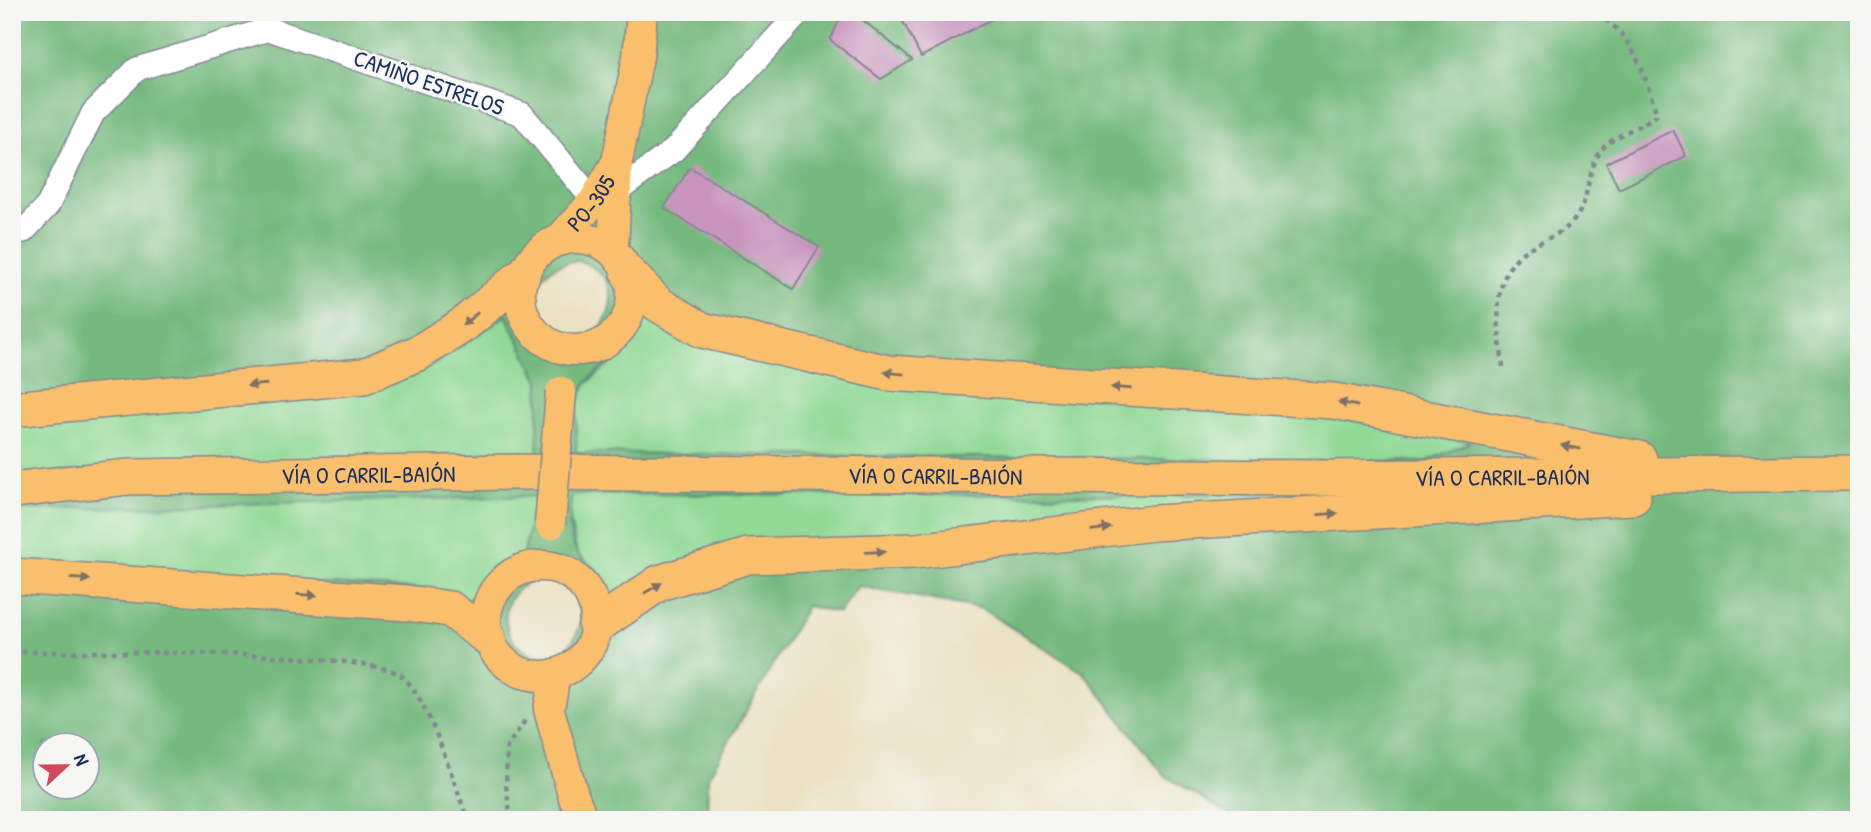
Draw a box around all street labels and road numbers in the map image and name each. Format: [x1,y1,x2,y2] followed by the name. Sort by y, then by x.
[350,42,509,122] street label: CAMIÑO ESTRELOS
[559,168,622,238] street label: PO-305
[281,457,456,491] street label: VÍA O CARRIL-BAIÓN
[848,459,1023,491] street label: VÍA O CARRIL-BAIÓN
[1415,460,1590,493] street label: VÍA O CARRIL-BAIÓN

